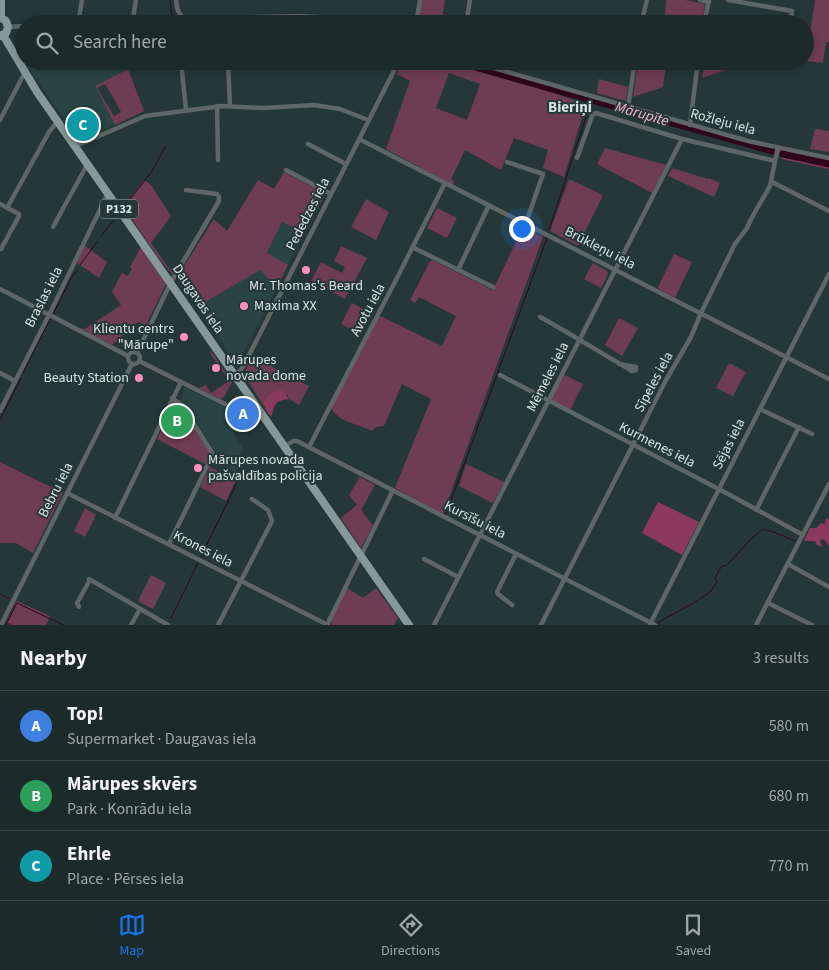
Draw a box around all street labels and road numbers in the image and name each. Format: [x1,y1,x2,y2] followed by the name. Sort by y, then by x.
[688,104,758,140] street label: Rožleju iela
[281,174,335,254] street label: Pededzes iela
[100,200,138,218] road number: P132
[561,222,639,274] street label: Brūkleņu iela
[167,260,229,338] street label: Daugavas iela
[20,263,68,331] street label: Braslas iela
[346,280,390,340] street label: Avotu iela
[522,339,574,415] street label: Mēmeles iela
[630,348,678,416] street label: Sīpeles iela
[708,415,750,473] street label: Sējas iela
[615,417,699,473] street label: Kurmenes iela
[34,459,78,521] street label: Bebru iela
[441,496,509,544] street label: Kursīšu iela
[170,525,236,573] street label: Krones iela

